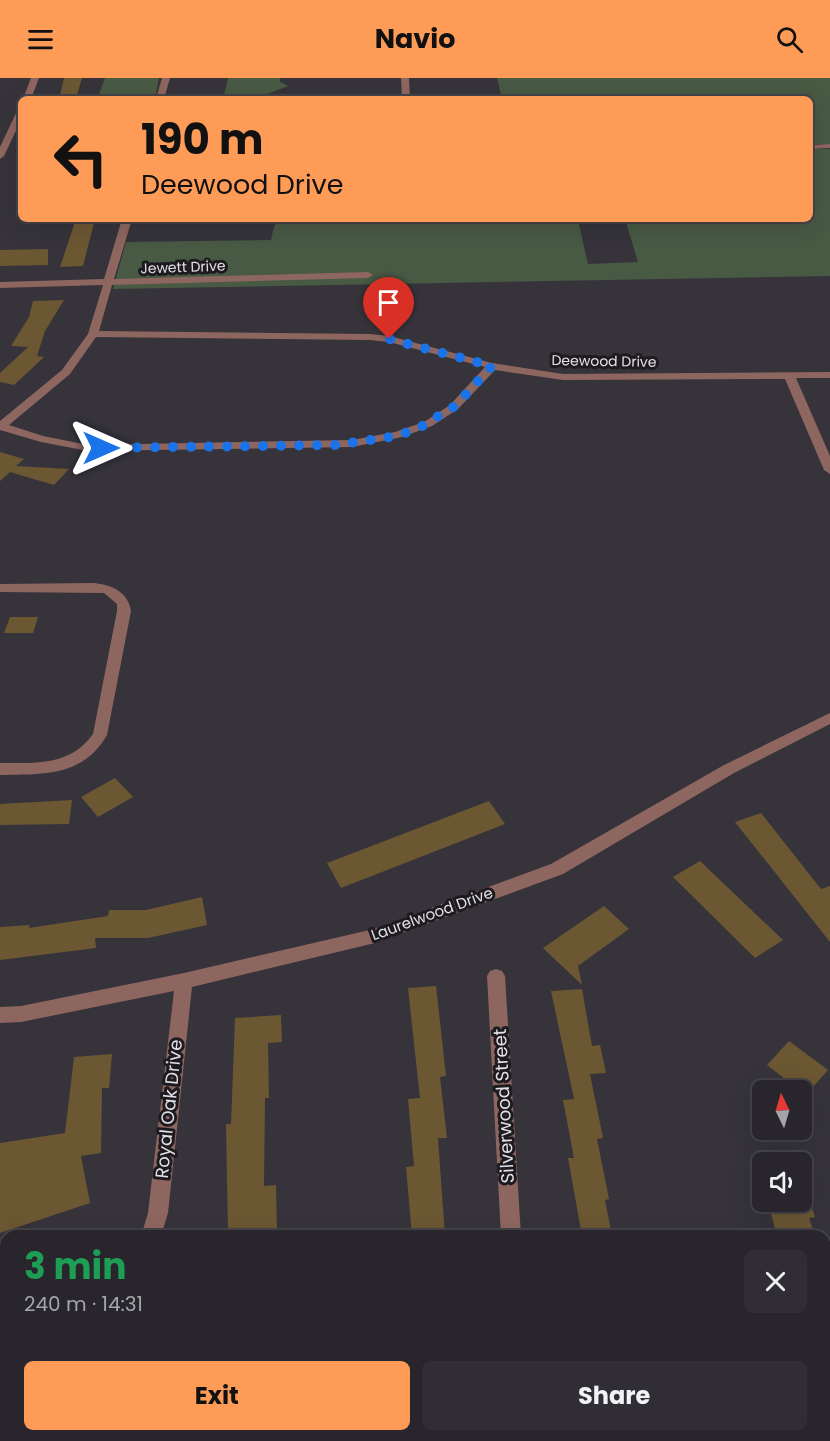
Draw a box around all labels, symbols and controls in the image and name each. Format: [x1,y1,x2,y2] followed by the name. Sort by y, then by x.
[375,20,455,57] text: Navio
[24,23,57,56] icon: menu
[773,23,806,56] icon: search
[141,110,263,169] text: 190 m
[42,120,120,198] icon: left
[141,166,343,203] text: Deewood Drive
[140,256,226,278] street label: Jewett Drive
[363,277,414,339] pin
[372,286,405,319] icon: arrive
[551,350,657,372] street label: Deewood Drive
[69,416,133,480] position arrow
[368,882,496,945] street label: Laurelwood Drive
[487,1028,520,1184] street label: Silverwood Street
[149,1038,188,1180] street label: Royal Oak Drive
[752,1080,812,1140] north arrow
[752,1080,812,1212] map controls
[752,1152,812,1212] button: sound
[24,1241,126,1292] text: 3 min
[744,1250,807,1313] button: close
[24,1290,143,1318] text: 240 m · 14:31
[24,1361,410,1430] button: Exit
[422,1361,807,1430] button: Share

